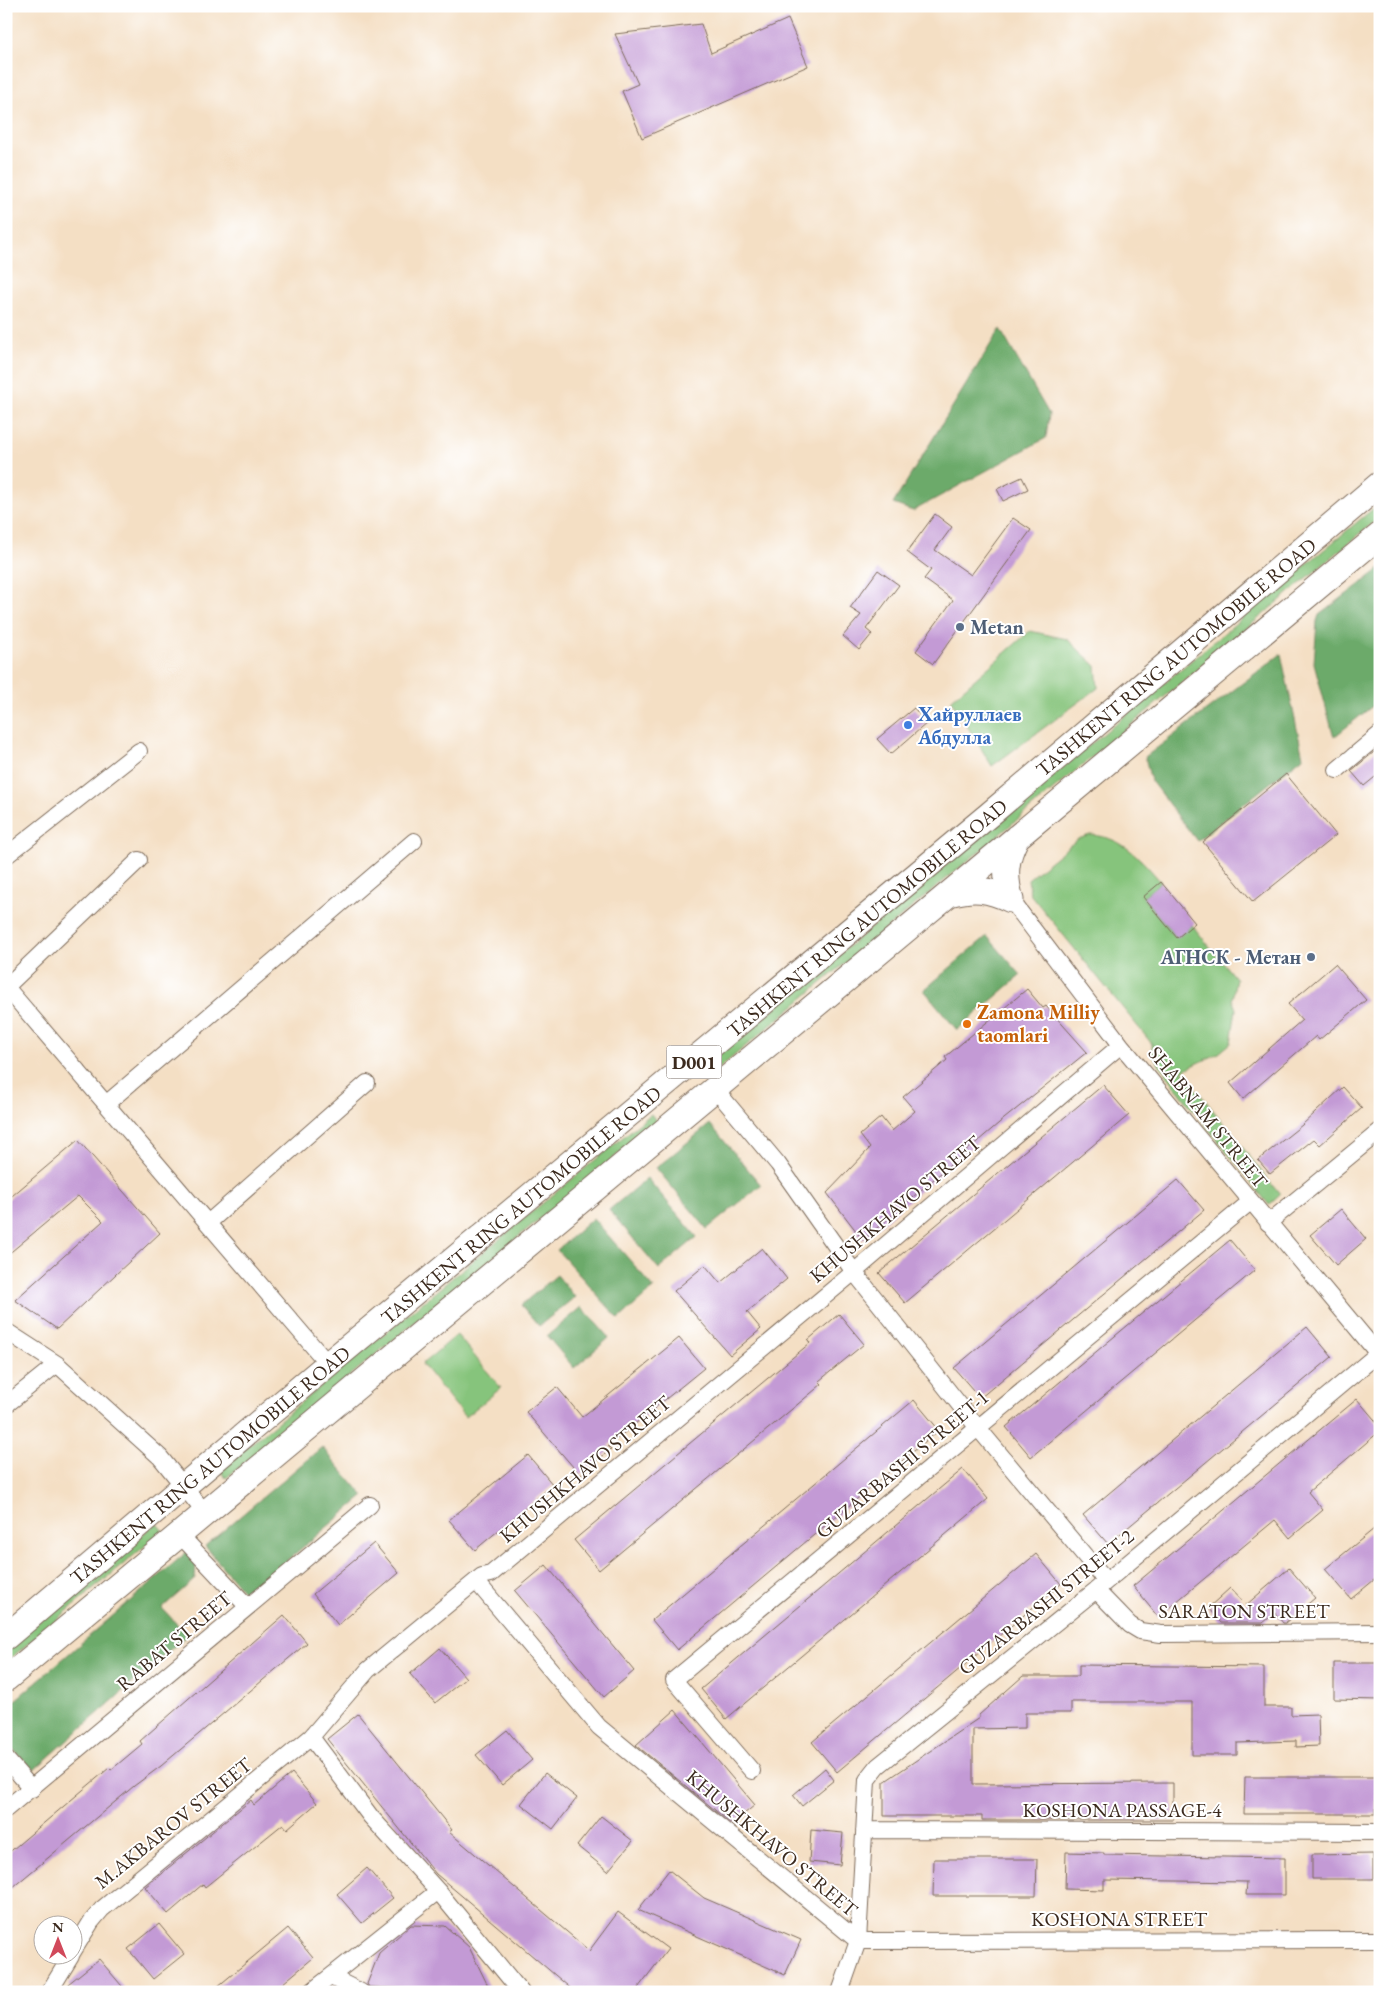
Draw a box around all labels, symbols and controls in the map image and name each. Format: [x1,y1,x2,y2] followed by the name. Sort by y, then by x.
[1030,532,1322,782] street label: TASHKENT RING AUTOMOBILE ROAD
[970,614,1024,640] place label: Metan
[954,621,966,633] marker: Metan
[917,701,1022,750] place label: Хайруллаев Абдулла
[902,719,914,731] marker: Хайруллаев Абдулла
[721,793,1013,1043] street label: TASHKENT RING AUTOMOBILE ROAD
[1160,944,1301,970] place label: АГНСК - Метан
[1305,951,1317,963] marker: АГНСК - Метан
[977,999,1100,1048] place label: Zamona Milliy taomlari
[961,1018,973,1030] marker: Zamona Milliy taomlari
[1143,1041,1274,1194] street label: SHABNAM STREET
[666,1046,722,1078] road number: D001
[375,1080,667,1330] street label: TASHKENT RING AUTOMOBILE ROAD
[804,1129,986,1288] street label: KHUSHKHAVO STREET
[64,1340,356,1590] street label: TASHKENT RING AUTOMOBILE ROAD
[810,1384,994,1544] street label: GUZARBASHI STREET-1
[494,1389,676,1548] street label: KHUSHKHAVO STREET
[953,1523,1139,1681] street label: GUZARBASHI STREET-2
[111,1585,238,1697] street label: RABAT STREET
[1158,1598,1330,1624] street label: SARATON STREET
[89,1751,257,1894] street label: M.AKBAROV STREET
[681,1764,863,1923] street label: KHUSHKHAVO STREET
[1022,1797,1222,1823] street label: KOSHONA PASSAGE-4
[1031,1906,1208,1932] street label: KOSHONA STREET
[32,1916,82,1966] north arrow
[52,1918,64,1936] text: N

